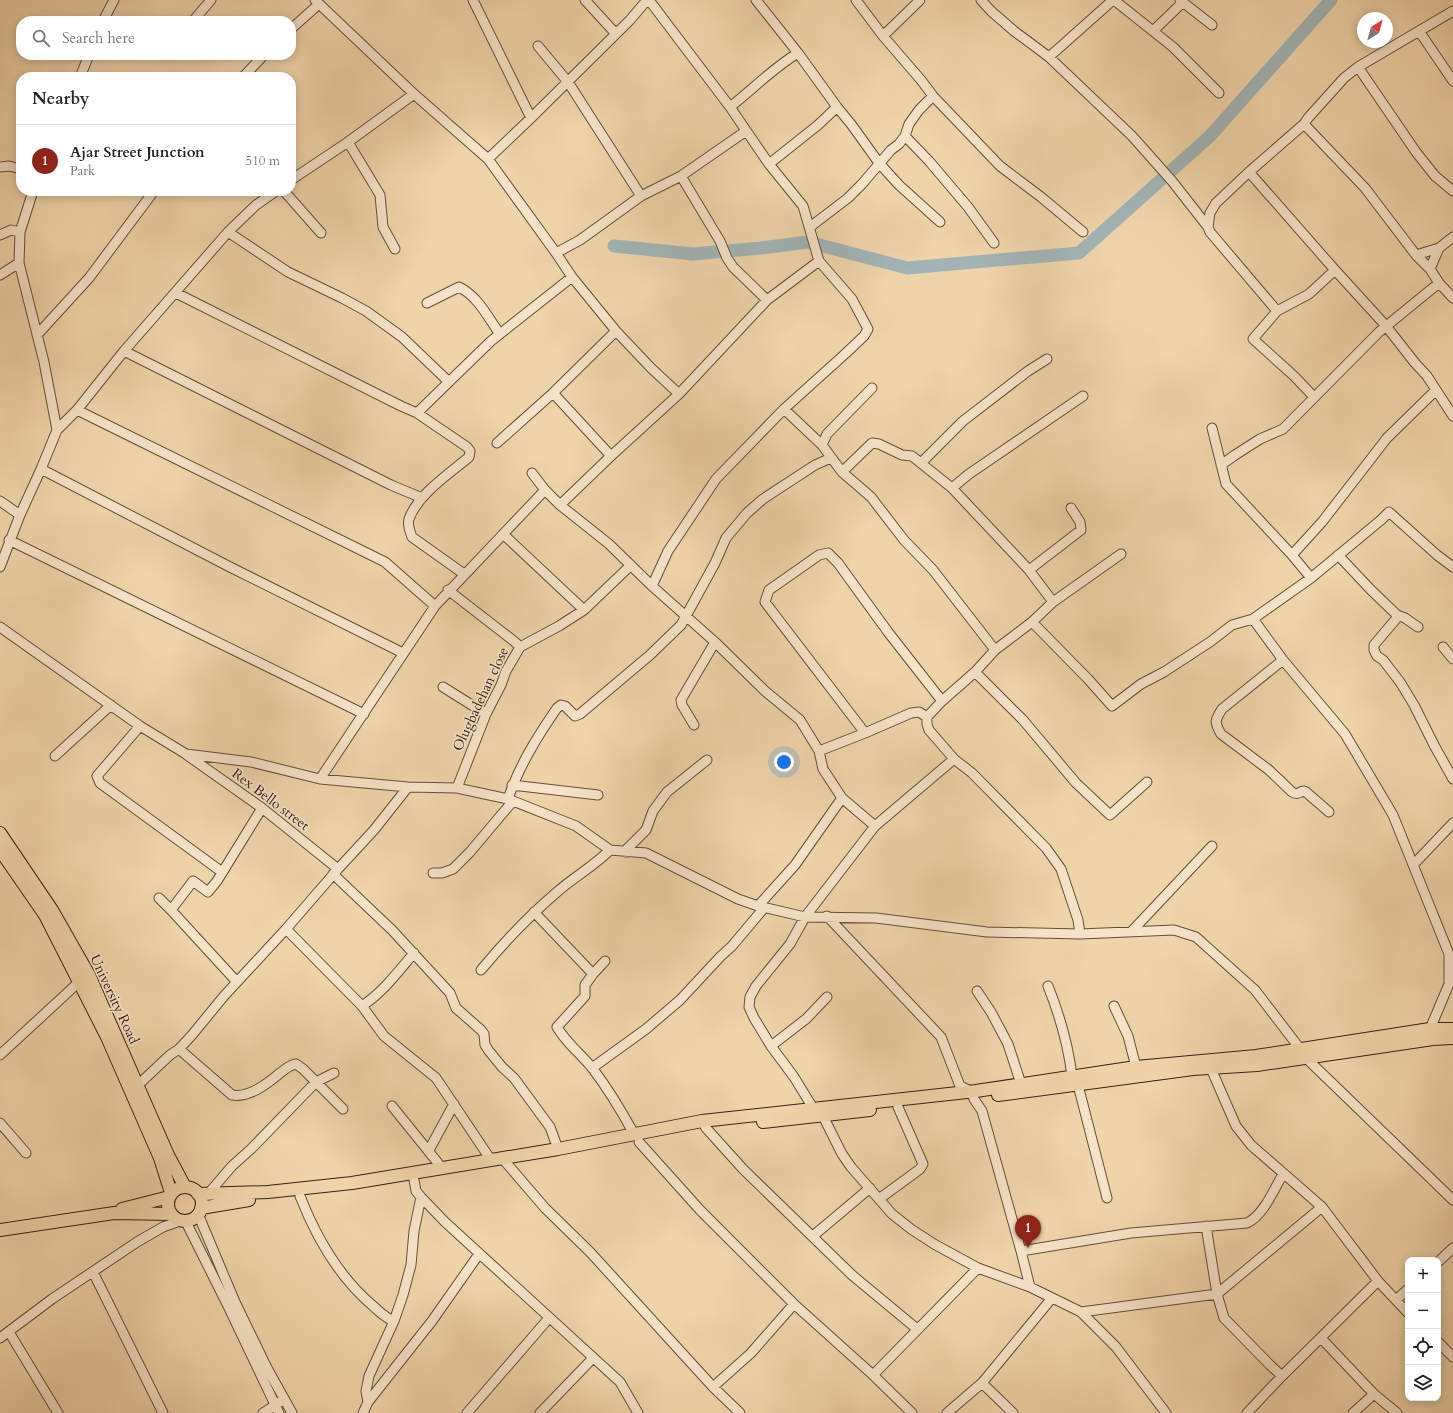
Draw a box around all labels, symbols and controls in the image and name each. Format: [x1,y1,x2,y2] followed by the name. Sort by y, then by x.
[1357,12,1393,48] north arrow
[16,16,296,60] search box
[30,27,52,49] icon: search
[62,28,135,48] text: Search here
[32,87,89,110] text: Nearby
[70,142,205,162] text: Ajar Street Junction
[42,152,48,170] text: 1
[246,152,280,170] text: 510 m
[70,162,95,180] text: Park
[448,644,513,754] street label: Olugbadehan close
[774,752,794,772] your location
[228,764,314,835] street label: Rex Bello street
[85,951,144,1048] street label: University Road
[1015,1215,1041,1248] pin: 1
[1405,1257,1441,1401] map controls
[1405,1257,1441,1293] button: +
[1405,1293,1441,1329] button: −
[1405,1329,1441,1365] button: locate
[1405,1365,1441,1401] button: layers

